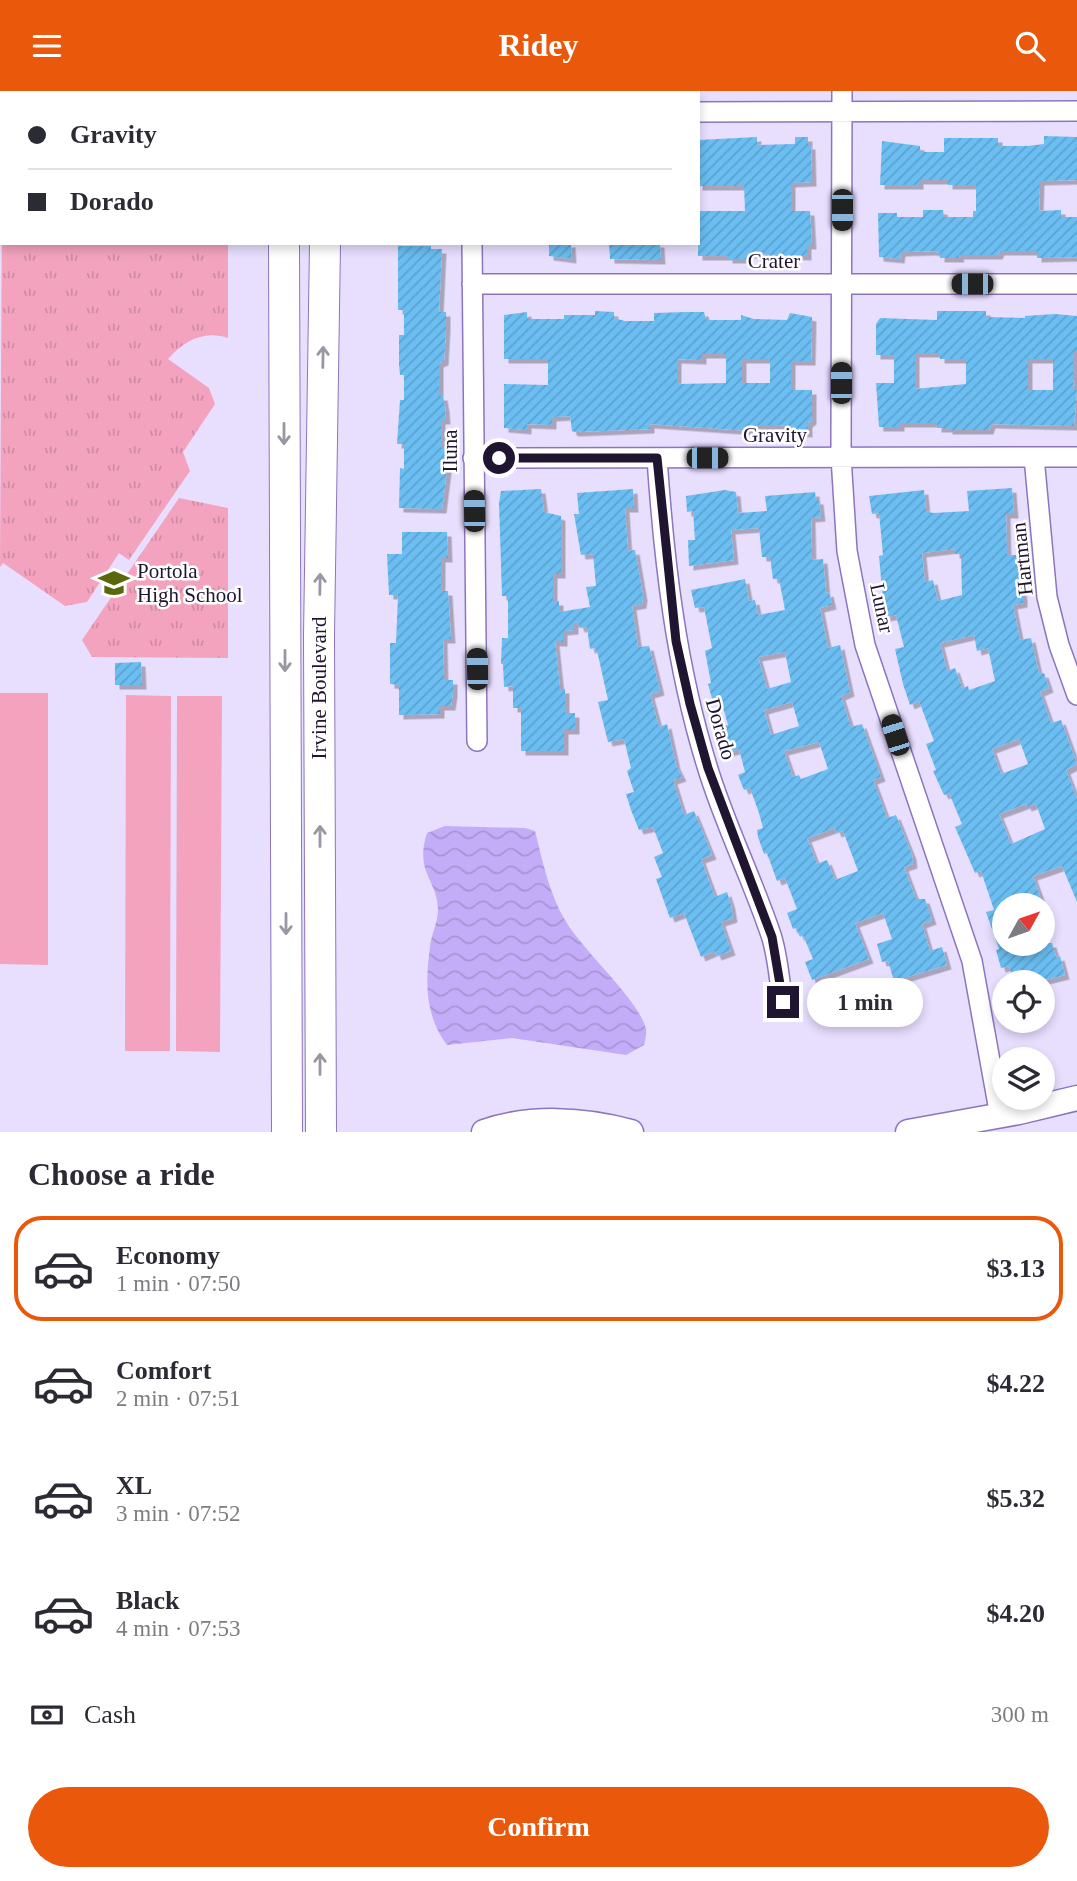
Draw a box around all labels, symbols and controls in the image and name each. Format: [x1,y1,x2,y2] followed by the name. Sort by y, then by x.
[28,27,66,65] icon: menu
[499,27,579,63] text: Ridey
[1011,27,1049,65] icon: search
[70,120,157,149] text: Gravity
[70,187,154,216] text: Dorado
[832,189,853,231] car
[748,249,800,273] street label: Crater
[952,274,994,295] car
[316,346,330,369] one-way arrow
[831,362,852,404] car
[278,422,291,445] one-way arrow
[743,423,808,447] street label: Gravity
[438,429,462,473] street label: Iluna
[483,442,515,474] route start
[687,448,729,469] car
[464,490,485,532] car
[1006,521,1038,597] street label: Hartman
[137,559,243,607] place label: Portola High School
[97,566,131,600] school or university icon: Portola High School
[313,573,326,596] one-way arrow
[865,581,899,635] street label: Lunar
[307,616,331,759] street label: Irvine Boulevard
[467,648,488,690] car
[278,650,292,673] one-way arrow
[701,695,741,763] street label: Dorado
[879,712,912,758] car
[313,825,327,848] one-way arrow
[992,893,1055,955] north arrow
[992,893,1055,1110] map controls
[279,912,293,935] one-way arrow
[992,970,1055,1033] button: locate
[808,977,923,1027] callout: 1 min
[767,986,799,1018] route end
[837,990,893,1015] text: 1 min
[992,1047,1055,1110] button: layers
[313,1053,327,1076] one-way arrow
[28,1156,215,1192] text: Choose a ride
[32,1237,95,1300] icon: car
[116,1241,220,1270] text: Economy
[987,1254,1045,1283] text: $3.13
[116,1271,241,1296] text: 1 min · 07:50
[32,1352,95,1415] icon: car
[116,1356,211,1385] text: Comfort
[987,1369,1045,1398] text: $4.22
[116,1386,241,1411] text: 2 min · 07:51
[32,1467,95,1530] icon: car
[116,1471,152,1500] text: XL
[987,1484,1045,1513] text: $5.32
[116,1501,241,1526] text: 3 min · 07:52
[32,1582,95,1645] icon: car
[116,1586,180,1615] text: Black
[987,1599,1045,1628] text: $4.20
[116,1616,241,1641] text: 4 min · 07:53
[28,1696,66,1734] icon: cash
[84,1700,136,1729] text: Cash
[991,1702,1049,1727] text: 300 m
[28,1787,1049,1867] button: Confirm

